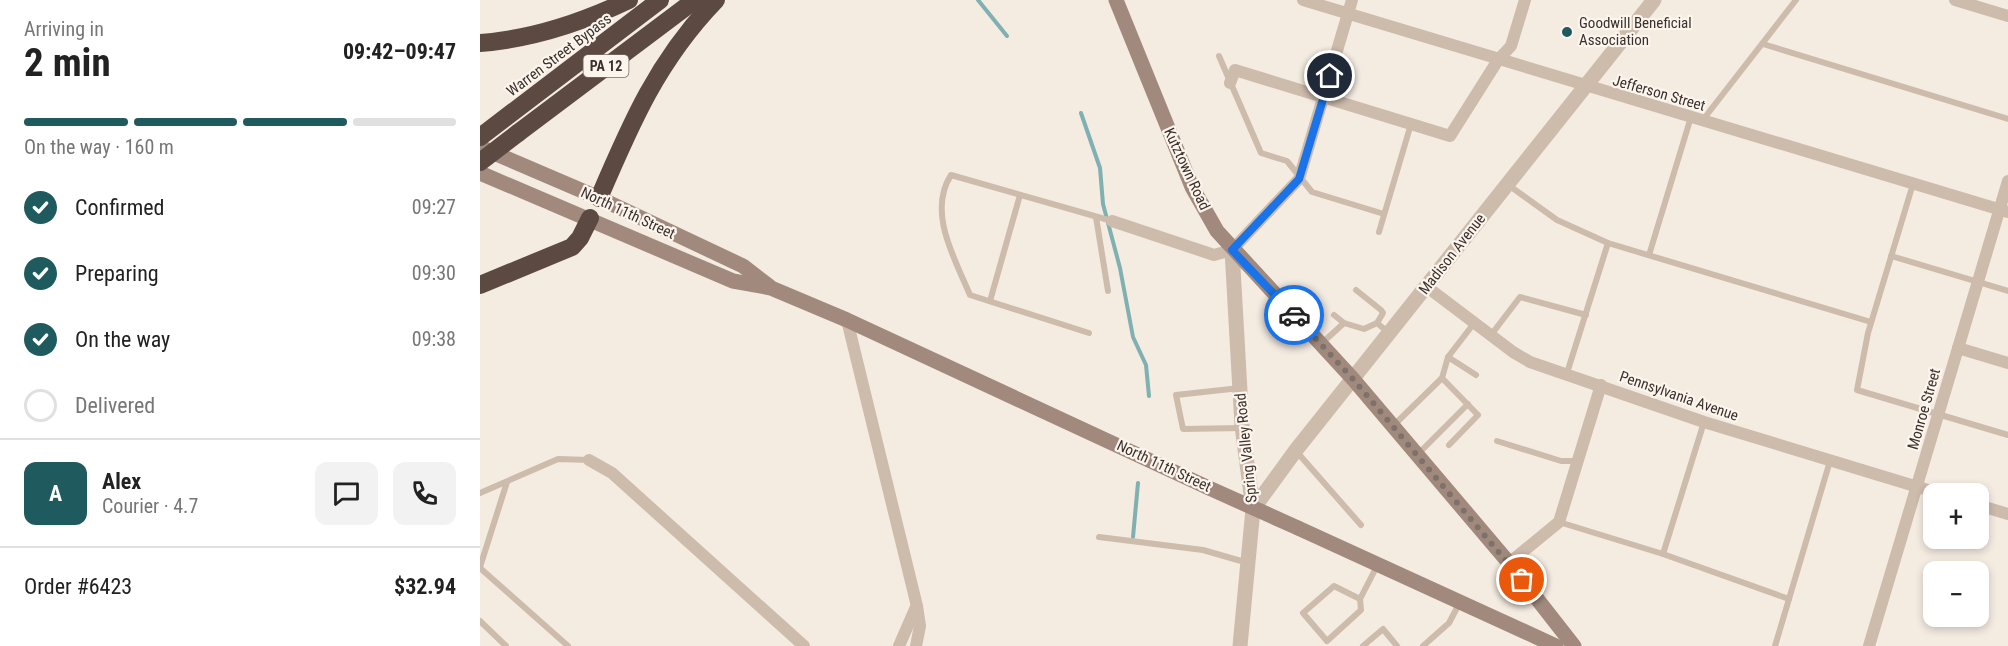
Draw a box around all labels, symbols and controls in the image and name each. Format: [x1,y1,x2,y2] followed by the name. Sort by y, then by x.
[503,10,615,100] street label: Warren Street Bypass
[1579,14,1692,49] place label: Goodwill Beneficial Association
[24,17,104,41] text: Arriving in
[1560,25,1574,39] marker: Goodwill Beneficial Association
[343,39,456,64] text: 09:42–09:47
[24,40,111,86] text: 2 min
[1304,50,1355,101] pin
[584,55,628,77] road number: PA 12
[1313,59,1346,92] icon: home
[1611,71,1707,115] street label: Jefferson Street
[1160,125,1214,213] street label: Kutztown Road
[24,135,174,159] text: On the way · 160 m
[578,183,678,243] street label: North 11th Street
[24,191,57,224] icon: check
[75,195,164,220] text: Confirmed
[412,195,456,219] text: 09:27
[1415,210,1489,298] street label: Madison Avenue
[24,257,57,290] icon: check
[75,261,159,286] text: Preparing
[412,261,456,285] text: 09:30
[1264,285,1324,345] courier
[1278,299,1311,332] icon: car
[24,323,57,356] icon: check
[75,327,170,352] text: On the way
[412,327,456,351] text: 09:38
[1904,366,1944,452] street label: Monroe Street
[1617,367,1741,425] street label: Pennsylvania Avenue
[1231,392,1261,504] street label: Spring Valley Road
[75,393,155,418] text: Delivered
[1114,436,1214,496] street label: North 11th Street
[315,462,378,525] button: chat
[393,462,456,525] button: phone
[102,469,141,494] text: Alex
[49,481,62,506] text: A
[1923,483,1989,627] map controls
[1923,483,1989,549] button: +
[102,494,198,518] text: Courier · 4.7
[1496,554,1547,605] pin
[1923,561,1989,627] button: −
[1505,563,1538,596] icon: bag
[24,574,132,599] text: Order #6423
[394,574,456,599] text: $32.94

